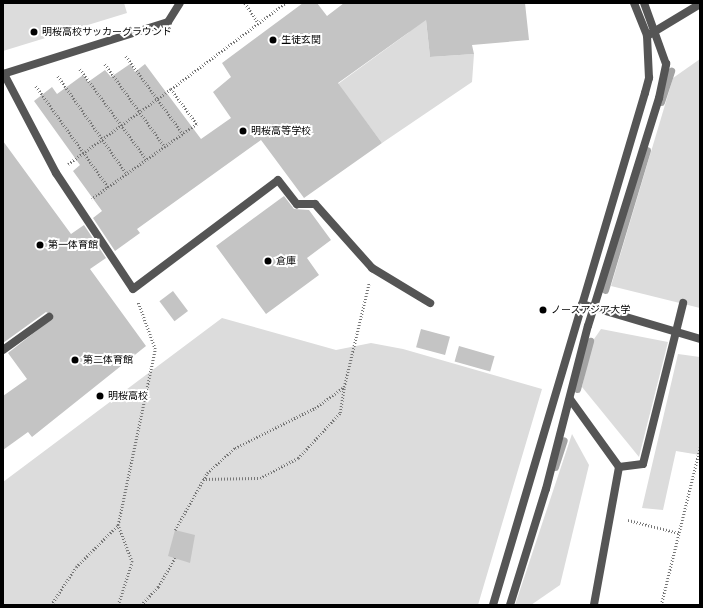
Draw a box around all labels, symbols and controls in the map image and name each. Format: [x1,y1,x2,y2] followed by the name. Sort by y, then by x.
[42,26,172,38] place label: 明桜高校サッカーグラウンド
[29,27,39,37] marker: 明桜高校サッカーグラウンド
[281,34,321,46] place label: 生徒玄関
[268,35,278,45] marker: 生徒玄関
[251,125,311,137] place label: 明桜高等学校
[238,126,248,136] marker: 明桜高等学校
[48,239,98,251] place label: 第一体育館
[35,240,45,250] marker: 第一体育館
[276,255,296,267] place label: 倉庫
[263,256,273,266] marker: 倉庫
[551,304,631,316] place label: ノースアジア大学
[538,305,548,315] marker: ノースアジア大学
[83,354,133,366] place label: 第二体育館
[70,355,80,365] marker: 第二体育館
[108,390,148,402] place label: 明桜高校
[95,391,105,401] marker: 明桜高校

